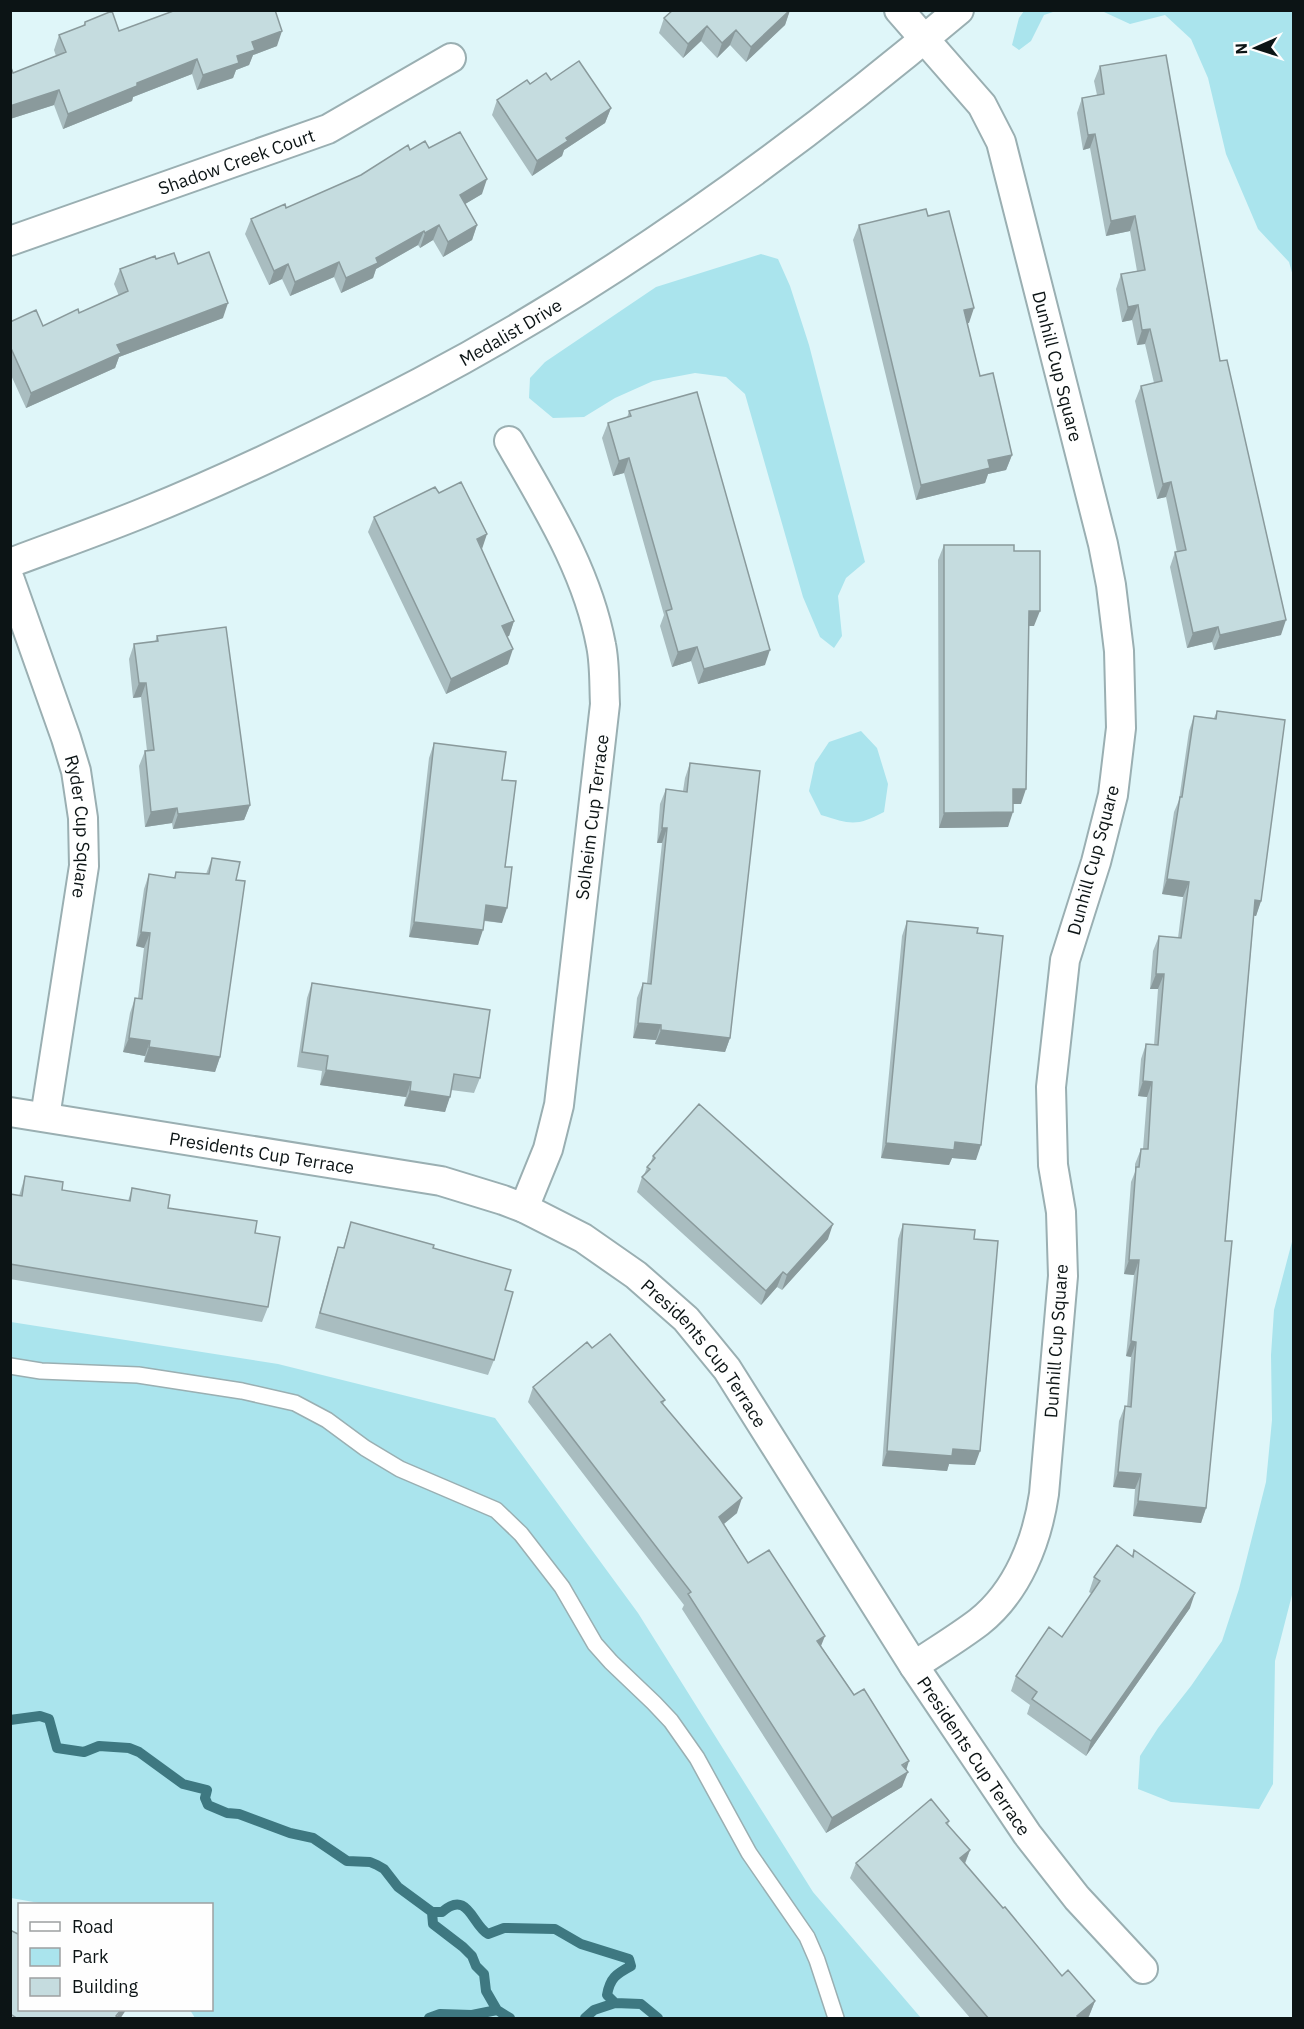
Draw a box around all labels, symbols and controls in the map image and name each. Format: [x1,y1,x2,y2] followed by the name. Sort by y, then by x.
[1226,18,1286,78] north arrow
[1231,42,1251,55] text: N
[155,123,318,199] street label: Shadow Creek Court
[1028,288,1088,444] street label: Dunhill Cup Square
[455,293,566,371] street label: Medalist Drive
[570,733,614,901] street label: Solheim Cup Terrace
[60,752,96,900] street label: Ryder Cup Square
[1062,782,1124,938] street label: Dunhill Cup Square
[168,1126,356,1178] street label: Presidents Cup Terrace
[1039,1263,1073,1419] street label: Dunhill Cup Square
[637,1273,772,1432] street label: Presidents Cup Terrace
[913,1672,1036,1840] street label: Presidents Cup Terrace
[18,1903,213,2011] legend
[72,1915,113,1938] text: Road
[72,1945,109,1968] text: Park
[72,1975,139,1998] text: Building

